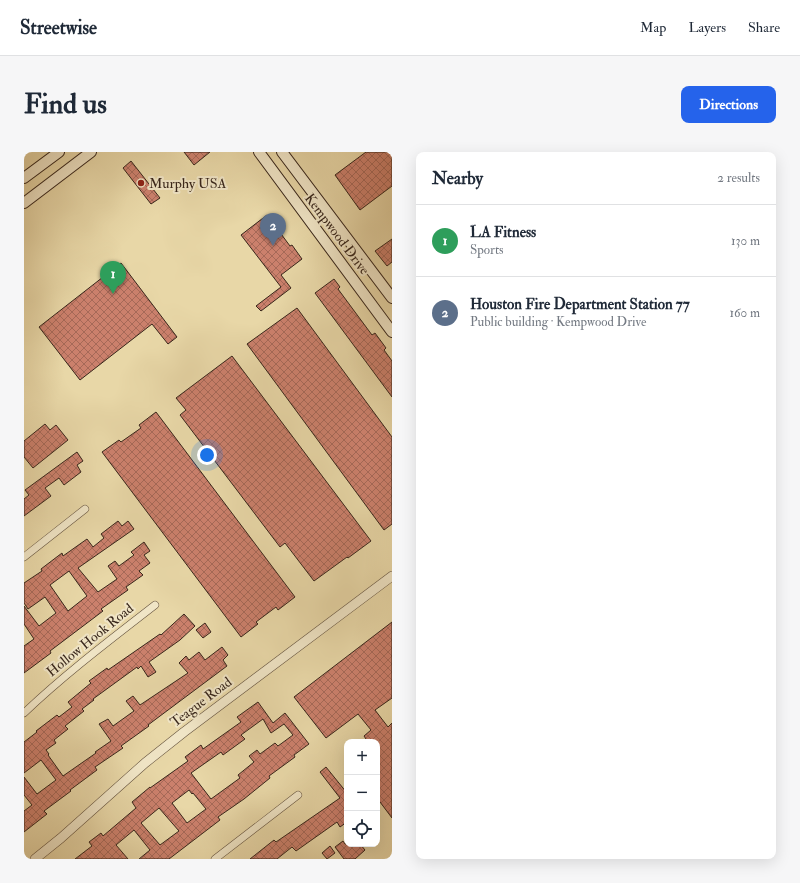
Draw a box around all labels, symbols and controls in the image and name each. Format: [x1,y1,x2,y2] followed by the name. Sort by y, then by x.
[20,16,97,40] text: Streetwise
[640,19,666,36] text: Map
[688,19,726,36] text: Layers
[748,19,780,36] text: Share
[681,86,776,123] button: Directions
[24,87,107,122] text: Find us
[432,168,483,189] text: Nearby
[717,170,760,186] text: 2 results
[149,175,227,193] place label: Murphy USA
[136,178,146,188] marker: Murphy USA
[300,190,373,279] street label: Kempwood Drive
[260,213,286,246] pin: 2
[470,223,536,242] text: LA Fitness
[443,233,447,249] text: 1
[731,233,760,249] text: 130 m
[470,242,504,258] text: Sports
[100,261,126,294] pin: 1
[470,295,690,314] text: Houston Fire Department Station 77
[442,305,448,321] text: 2
[729,305,760,321] text: 160 m
[470,314,646,330] text: Public building · Kempwood Drive
[197,445,217,465] your location
[43,600,137,680] street label: Hollow Hook Road
[167,673,235,731] street label: Teague Road
[344,739,380,847] map controls
[344,739,380,775] button: +
[344,775,380,811] button: −
[344,811,380,847] button: locate

